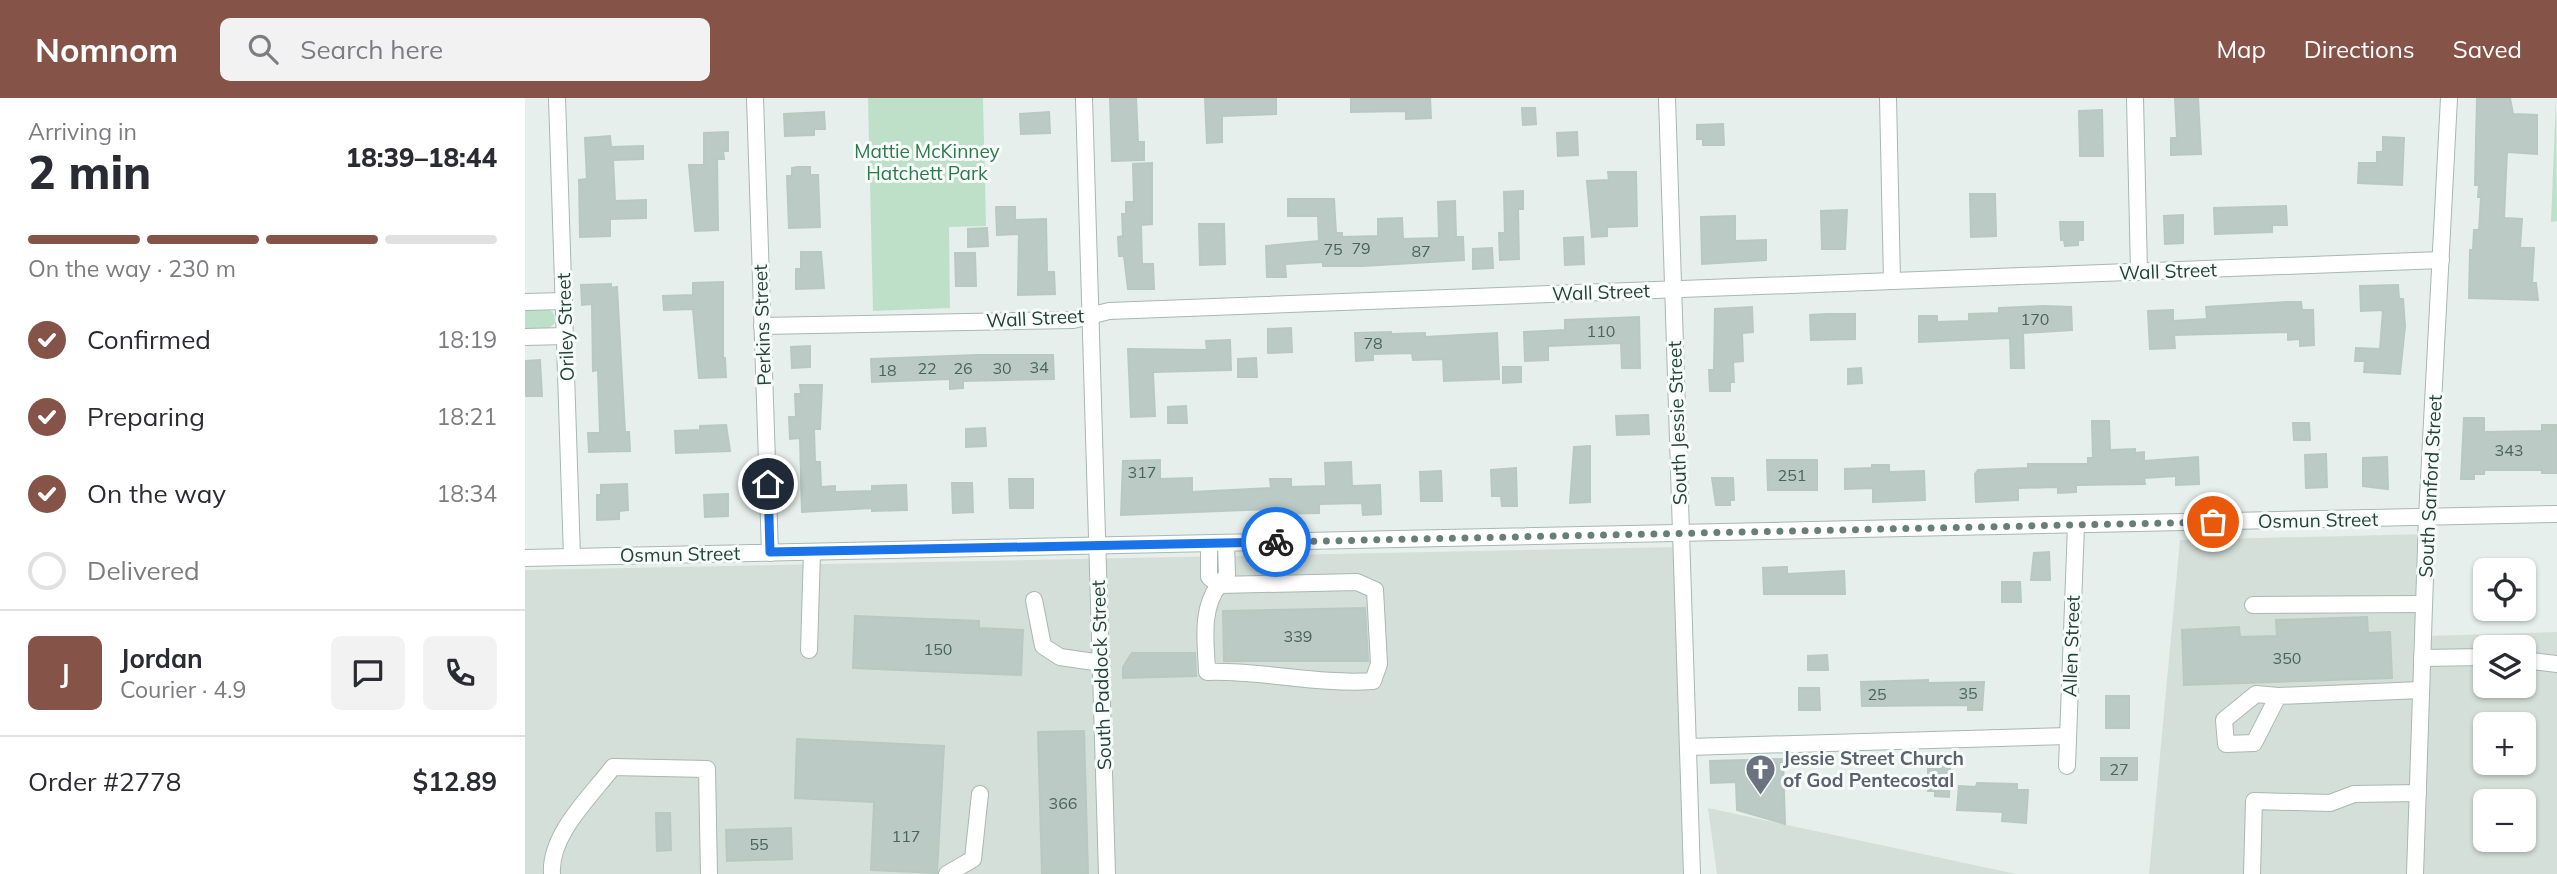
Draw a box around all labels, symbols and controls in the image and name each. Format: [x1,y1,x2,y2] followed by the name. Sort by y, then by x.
[220,18,710,81] search box
[35,29,178,70] text: Nomnom
[244,30,282,68] icon: search
[300,33,443,66] text: Search here
[2216,34,2266,64] text: Map
[2304,34,2415,64] text: Directions
[2453,34,2522,64] text: Saved
[28,117,137,146] text: Arriving in
[854,139,1000,185] park label: Mattie McKinney Hatchett Park
[346,141,497,174] text: 18:39–18:44
[28,143,151,201] text: 2 min
[1351,238,1371,258] house number: 79
[1323,239,1343,259] house number: 75
[1411,241,1431,261] house number: 87
[28,254,236,283] text: On the way · 230 m
[2119,257,2218,285] street label: Wall Street
[748,263,776,386] street label: Perkins Street
[551,272,579,382] street label: Oriley Street
[1552,278,1651,306] street label: Wall Street
[985,303,1085,333] street label: Wall Street
[2021,309,2049,329] house number: 170
[28,321,66,359] icon: check
[1587,321,1615,341] house number: 110
[87,323,211,356] text: Confirmed
[437,325,497,354] text: 18:19
[1363,333,1383,353] house number: 78
[1662,340,1692,505] street label: South Jessie Street
[1029,357,1049,377] house number: 34
[917,358,937,378] house number: 22
[953,358,973,378] house number: 26
[992,358,1012,378] house number: 30
[877,360,897,380] house number: 18
[2413,393,2447,578] street label: South Sanford Street
[28,398,66,436] icon: check
[87,400,205,433] text: Preparing
[437,402,497,431] text: 18:21
[2495,440,2523,460] house number: 343
[738,454,798,514] pin
[1128,462,1156,482] house number: 317
[749,465,787,503] icon: home
[1778,465,1806,485] house number: 251
[28,475,66,513] icon: check
[87,477,226,510] text: On the way
[437,479,497,508] text: 18:34
[2183,492,2243,552] pin
[2194,503,2232,541] icon: bag
[1241,507,1311,577] courier
[2258,507,2379,533] street label: Osmun Street
[1257,523,1295,561] icon: bike
[620,541,741,567] street label: Osmun Street
[87,554,200,587] text: Delivered
[2473,558,2536,852] map controls
[2473,558,2536,621] button: locate
[1086,579,1116,770] street label: South Paddock Street
[2057,594,2085,697] street label: Allen Street
[1284,626,1312,646] house number: 339
[2473,635,2536,698] button: layers
[331,636,405,710] button: chat
[423,636,497,710] button: phone
[924,639,952,659] house number: 150
[120,642,203,675] text: Jordan
[2273,648,2301,668] house number: 350
[60,657,70,690] text: J
[120,675,246,704] text: Courier · 4.9
[1958,683,1978,703] house number: 35
[1867,684,1887,704] house number: 25
[2473,712,2536,775] button: +
[1783,746,1964,792] place label: Jessie Street Church of God Pentecostal
[1743,752,1777,796] church icon: Jessie Street Church of God Pentecostal
[2109,759,2129,779] house number: 27
[28,765,181,798] text: Order #2778
[413,765,497,798] text: $12.89
[2473,789,2536,852] button: −
[1049,793,1077,813] house number: 366
[892,826,920,846] house number: 117
[749,834,769,854] house number: 55

